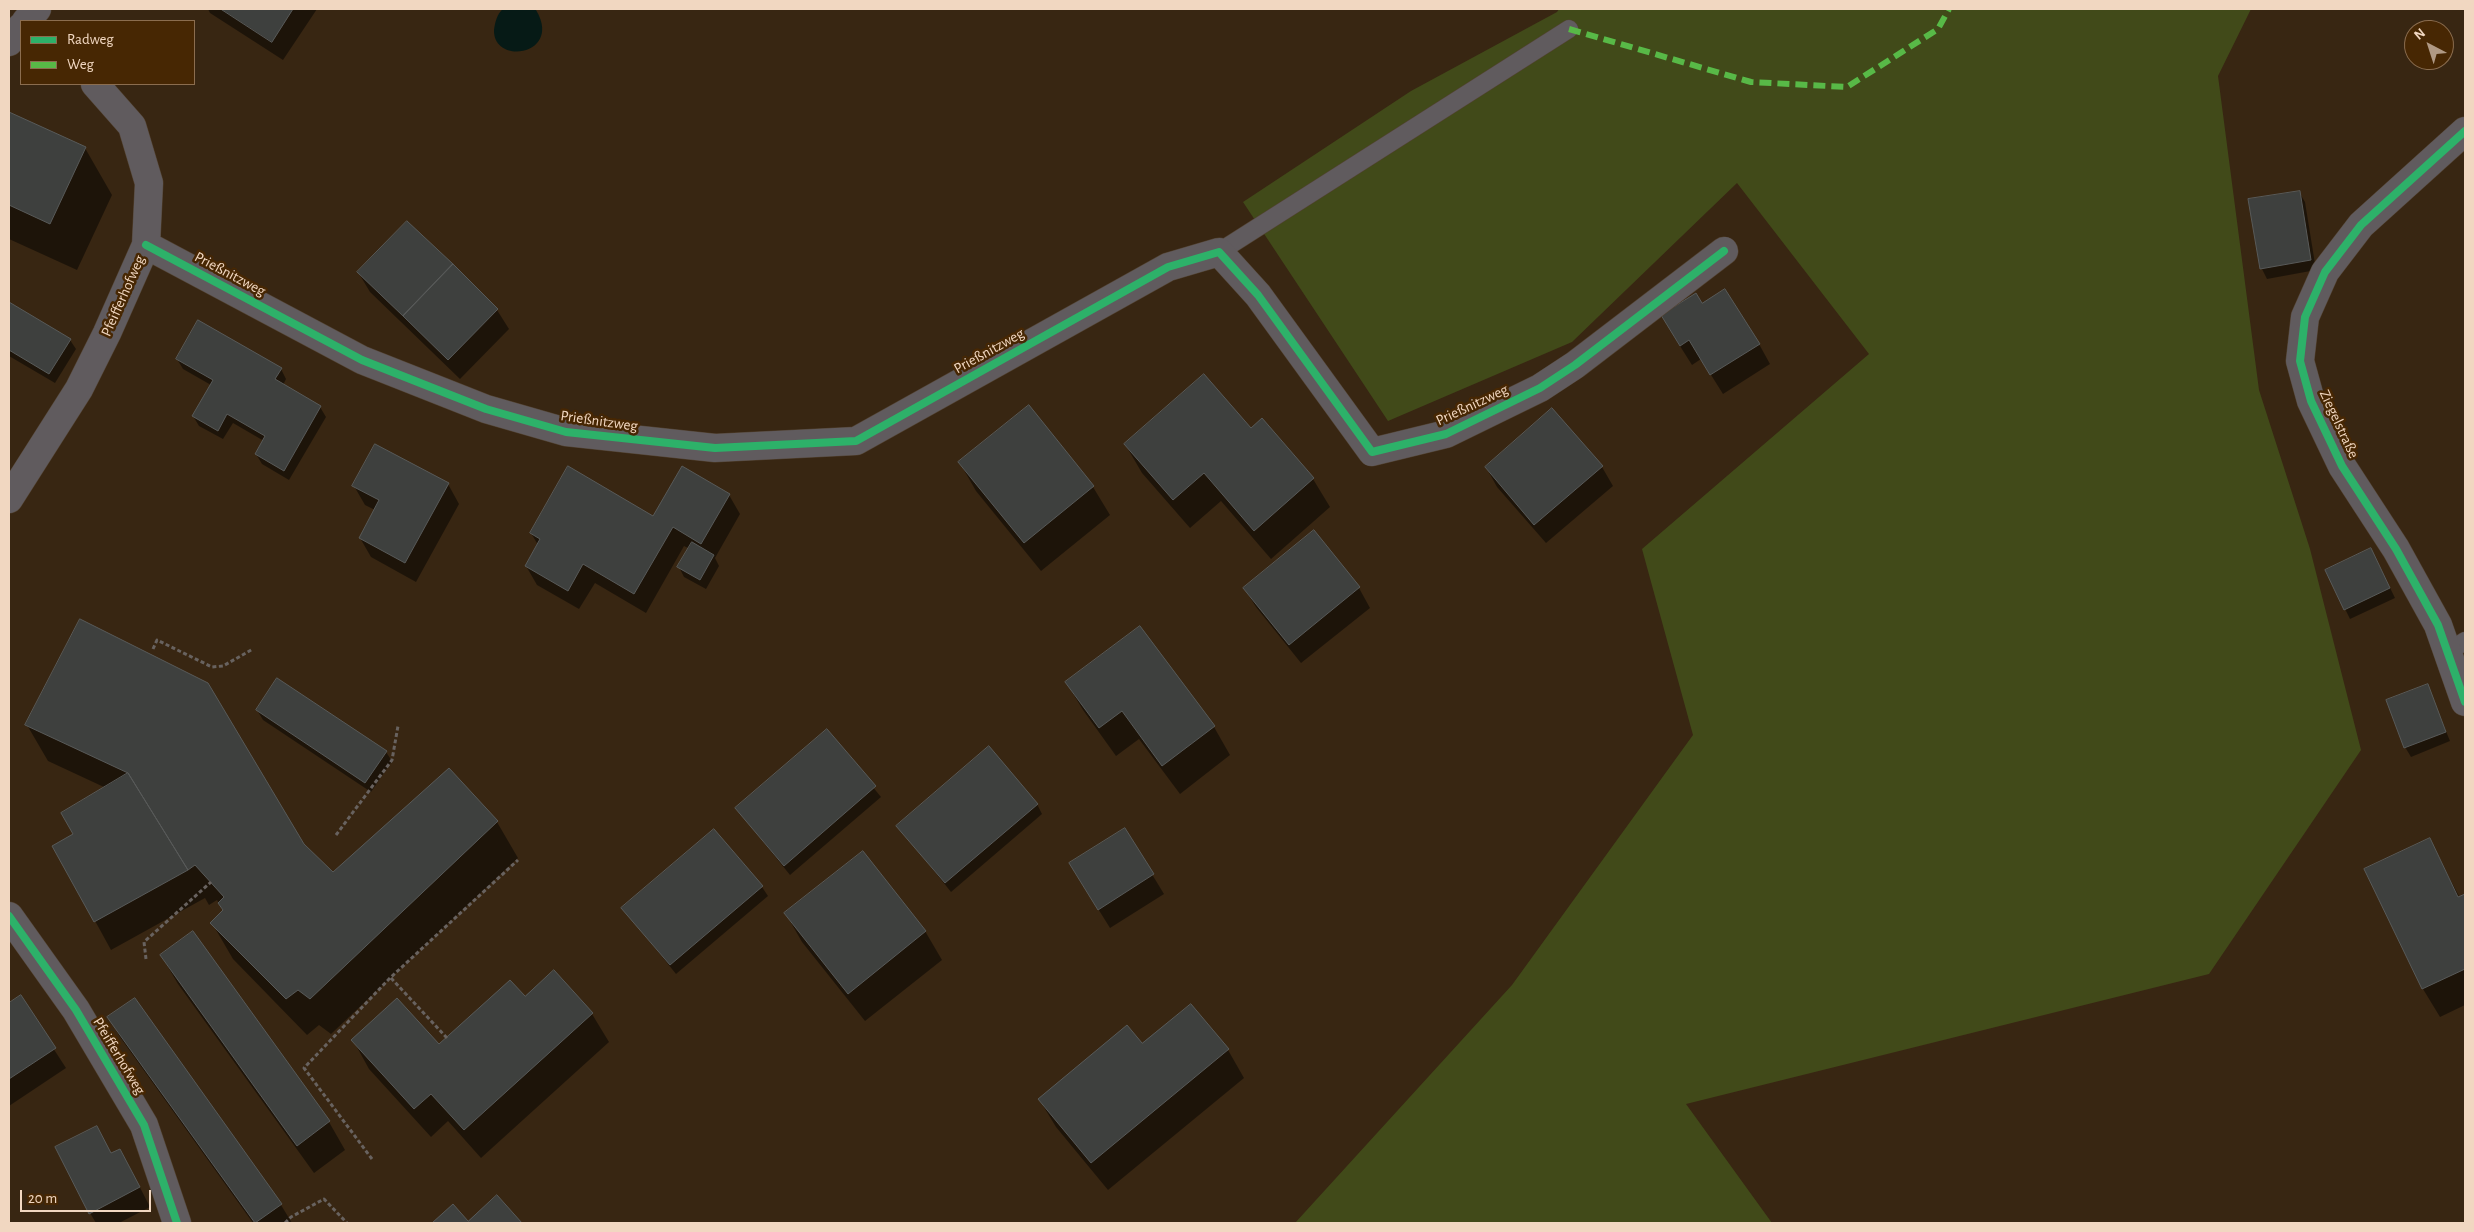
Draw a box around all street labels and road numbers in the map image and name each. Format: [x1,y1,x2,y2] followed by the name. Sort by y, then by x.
[191,248,269,300] street label: Prießnitzweg
[97,253,149,339] street label: Pfeifferhofweg
[951,324,1027,378] street label: Prießnitzweg
[1433,380,1511,430] street label: Prießnitzweg
[2315,387,2363,461] street label: Ziegelstraße
[559,407,639,435] street label: Prießnitzweg
[89,1014,149,1098] street label: Pfeifferhofweg

